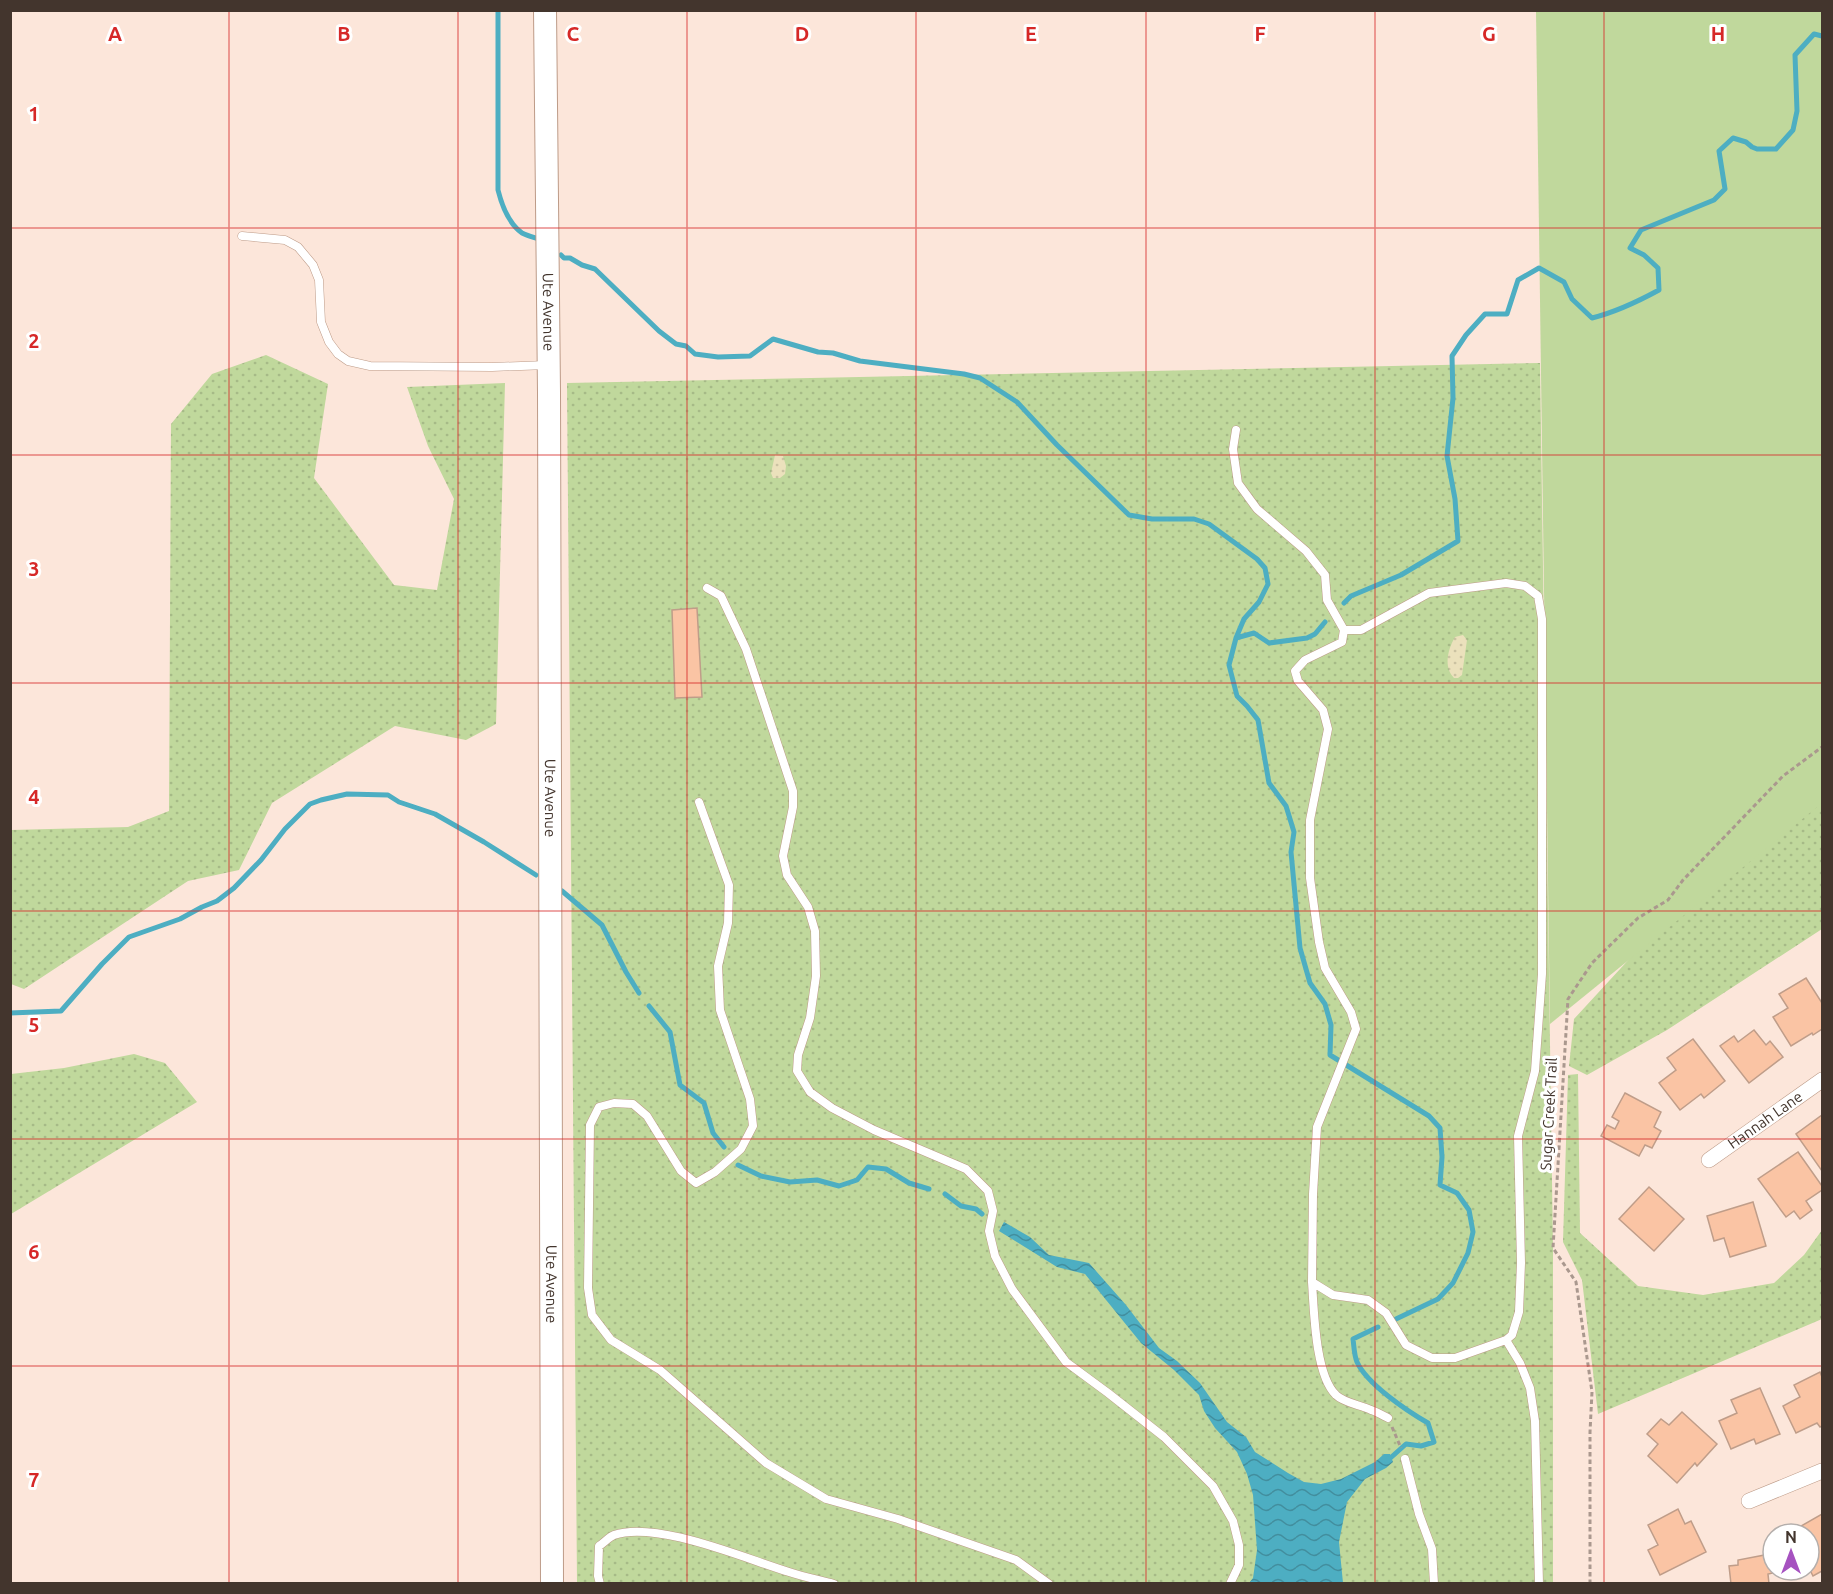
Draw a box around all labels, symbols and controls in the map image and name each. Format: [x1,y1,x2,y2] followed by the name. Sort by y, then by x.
[108,22,122,45] text: A
[337,22,351,45] text: B
[567,22,580,45] text: C
[795,22,809,45] text: D
[1025,22,1037,45] text: E
[1254,22,1266,45] text: F
[1482,22,1496,45] text: G
[1711,22,1725,45] text: H
[28,102,40,125] text: 1
[540,273,558,351] street label: Ute Avenue
[28,329,40,352] text: 2
[28,557,40,580] text: 3
[542,759,559,837] street label: Ute Avenue
[28,785,40,808] text: 4
[28,1013,40,1036] text: 5
[1537,1057,1560,1171] street label: Sugar Creek Trail
[1724,1088,1806,1152] street label: Hannah Lane
[28,1240,40,1263] text: 6
[543,1245,560,1323] street label: Ute Avenue
[28,1468,40,1491] text: 7
[1761,1522,1821,1582] north arrow
[1785,1528,1797,1546] text: N

